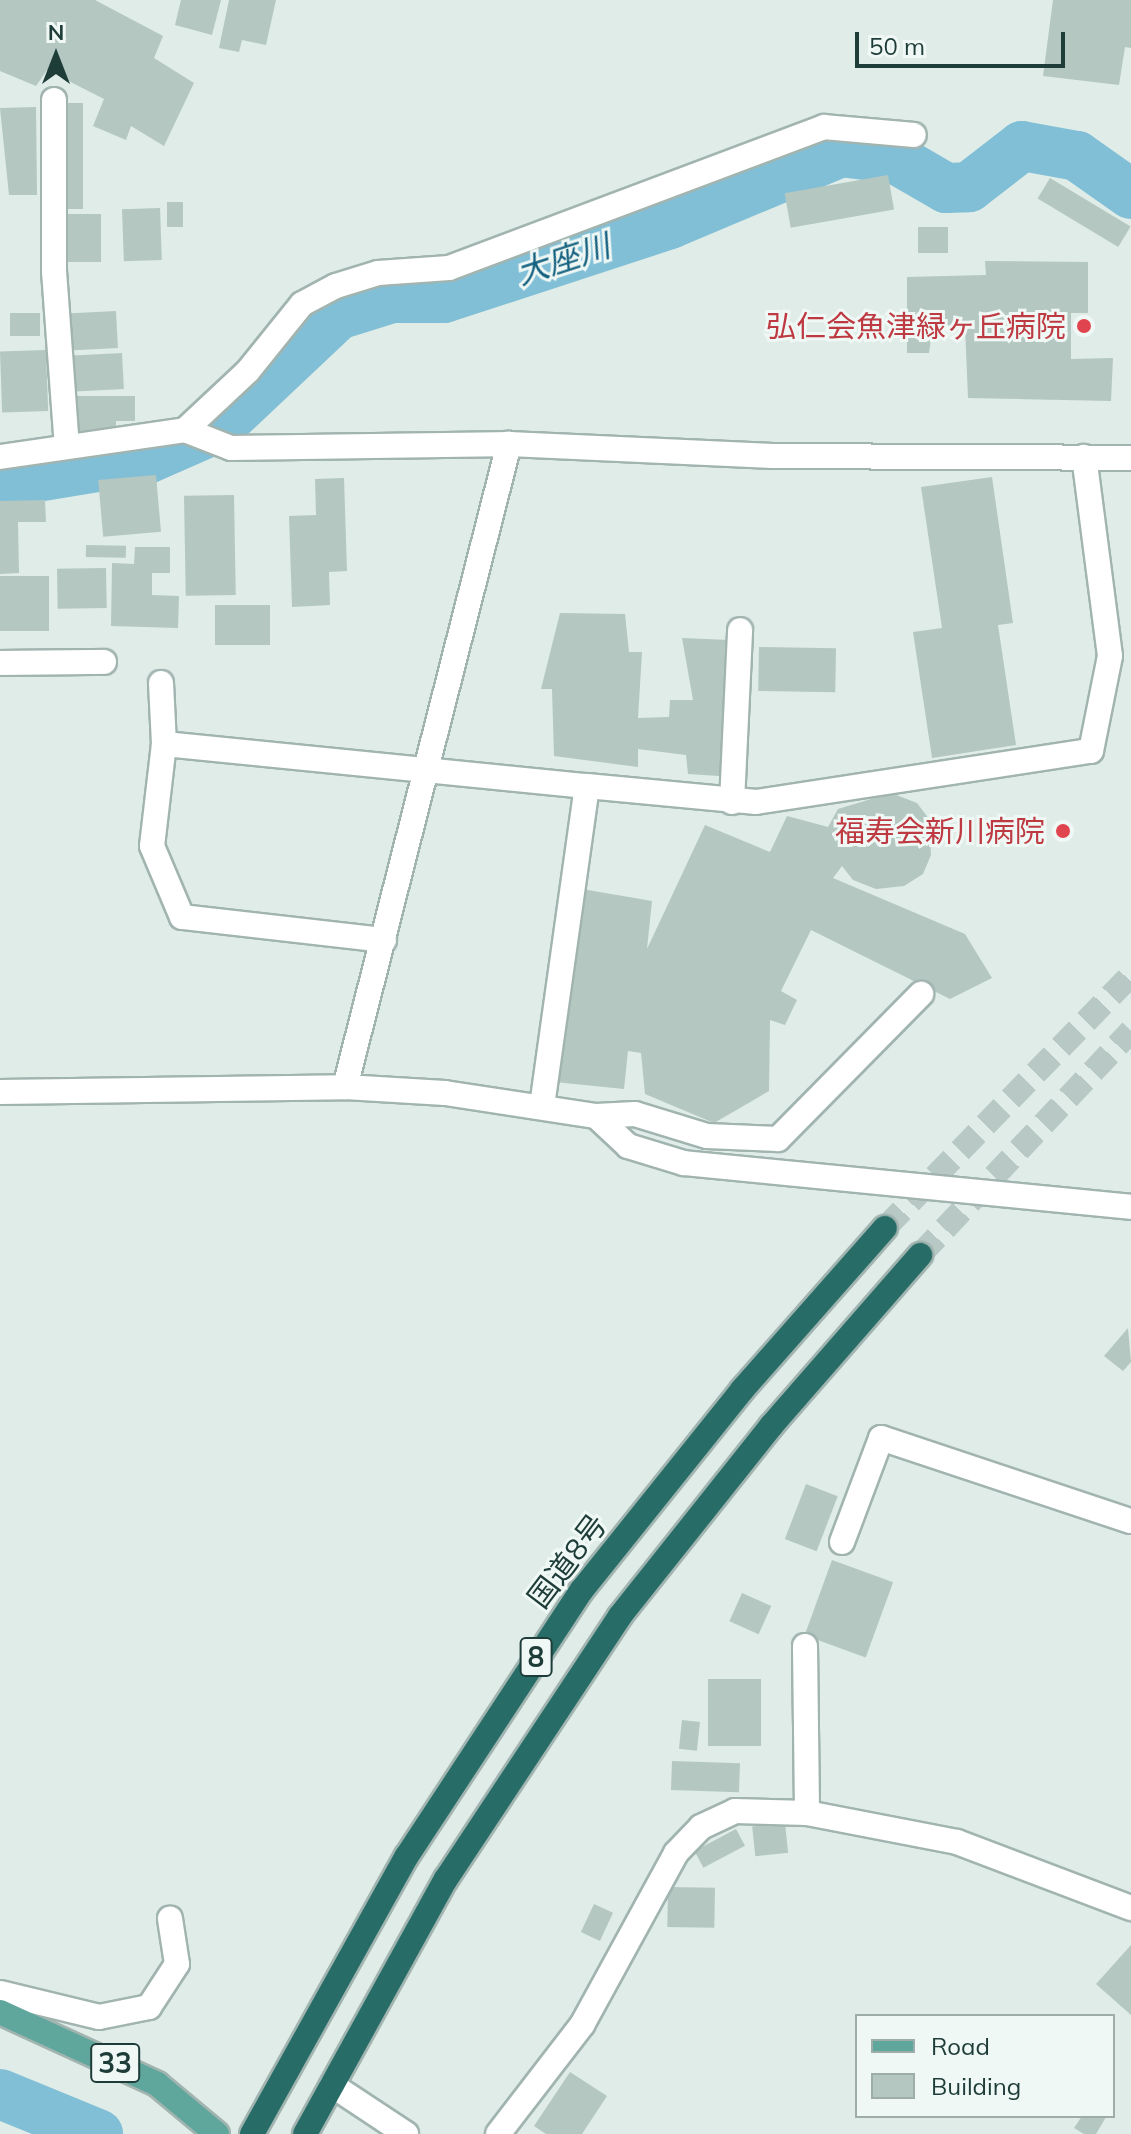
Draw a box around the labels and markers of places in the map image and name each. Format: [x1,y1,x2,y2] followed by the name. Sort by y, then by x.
[766,308,1066,344] place label: 弘仁会魚津緑ヶ丘病院
[1073,315,1095,337] marker: 弘仁会魚津緑ヶ丘病院
[835,813,1045,849] place label: 福寿会新川病院
[1052,820,1074,842] marker: 福寿会新川病院

